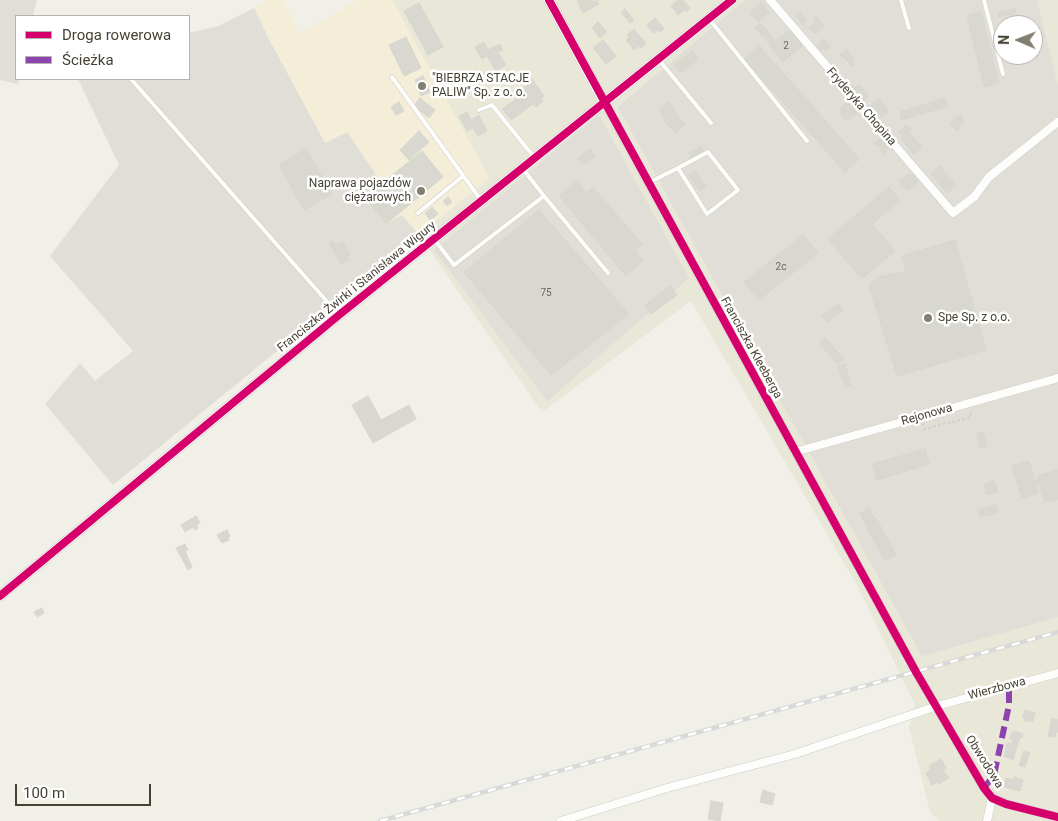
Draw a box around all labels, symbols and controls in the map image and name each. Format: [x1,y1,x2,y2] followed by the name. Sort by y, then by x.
[15,15,190,80] legend
[993,15,1043,65] north arrow
[62,26,171,44] text: Droga rowerowa
[996,35,1012,45] text: N
[783,40,789,52] house number: 2
[62,51,114,69] text: Ścieżka
[823,65,899,149] street label: Fryderyka Chopina
[432,72,529,100] place label: "BIEBRZA STACJE PALIW" Sp. z o. o.
[416,80,428,92] marker: "BIEBRZA STACJE PALIW" Sp. z o. o.
[309,177,411,205] place label: Naprawa pojazdów ciężarowych
[415,185,427,197] marker: Naprawa pojazdów ciężarowych
[275,219,439,355] street label: Franciszka Żwirki i Stanisława Wigury
[776,261,786,273] house number: 2c
[540,287,552,299] house number: 75
[717,295,785,401] street label: Franciszka Kleeberga
[938,311,1010,325] place label: Spe Sp. z o.o.
[922,312,934,324] marker: Spe Sp. z o.o.
[900,401,954,429] street label: Rejonowa
[967,674,1027,704] street label: Wierzbowa
[962,733,1006,791] street label: Obwodowa
[18,774,154,806] scale bar
[23,784,65,802] text: 100 m

